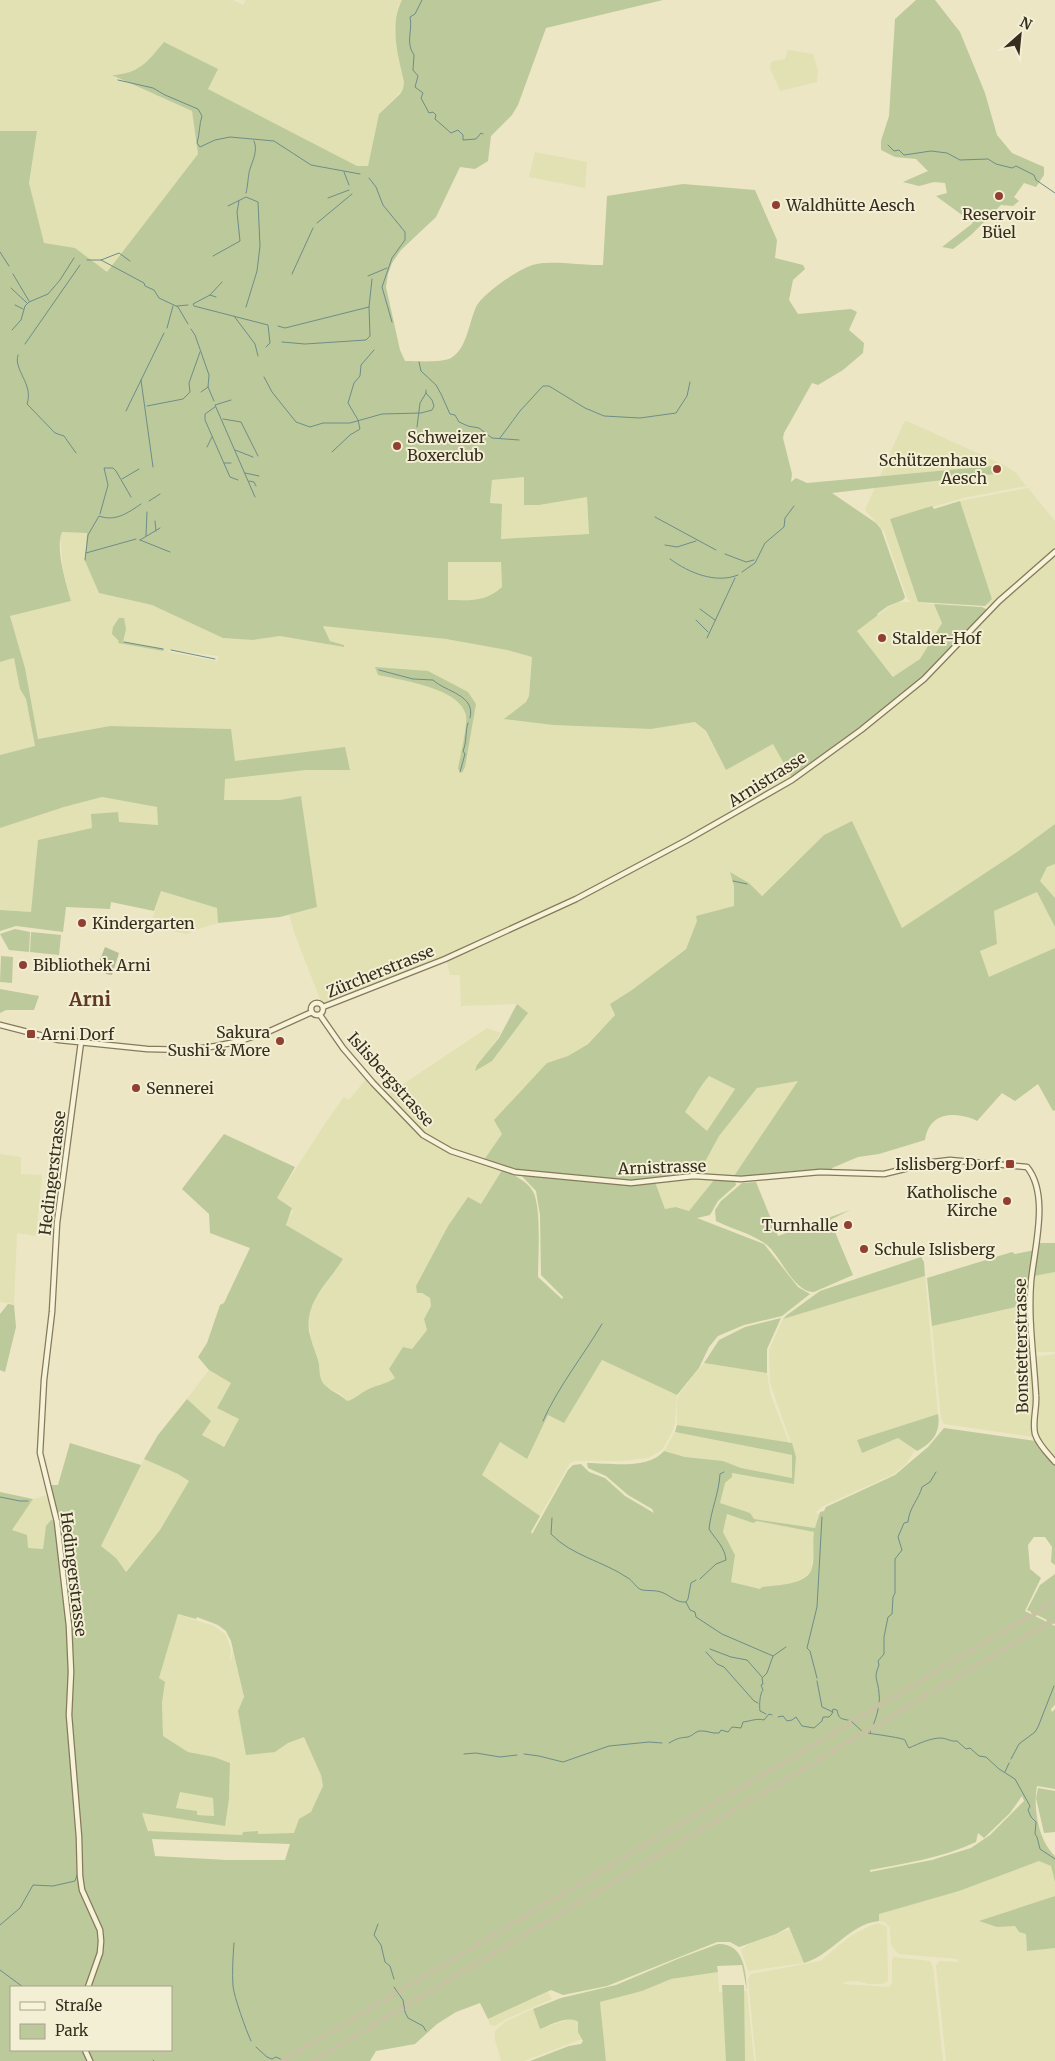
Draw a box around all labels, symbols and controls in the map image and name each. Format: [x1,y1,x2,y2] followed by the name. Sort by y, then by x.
[995,10,1045,60] north arrow
[1017,13,1035,34] text: N
[993,190,1005,202] marker: Reservoir Büel
[785,195,915,215] place label: Waldhütte Aesch
[770,199,782,211] marker: Waldhütte Aesch
[962,204,1036,242] place label: Reservoir Büel
[407,427,486,465] place label: Schweizer Boxerclub
[391,440,403,452] marker: Schweizer Boxerclub
[879,450,987,488] place label: Schützenhaus Aesch
[991,463,1003,475] marker: Schützenhaus Aesch
[892,628,982,648] place label: Stalder-Hof
[876,632,888,644] marker: Stalder-Hof
[723,747,810,811] street label: Arnistrasse
[92,913,195,933] place label: Kindergarten
[76,917,88,929] marker: Kindergarten
[323,940,437,1002] street label: Zürcherstrasse
[33,955,151,975] place label: Bibliothek Arni
[17,959,29,971] marker: Bibliothek Arni
[68,987,111,1011] district label: Arni
[167,1022,270,1060] place label: Sakura Sushi & More
[40,1024,115,1044] place label: Arni Dorf
[25,1028,37,1040] marker: Arni Dorf
[343,1028,439,1130] street label: Islisbergstrasse
[274,1035,286,1047] marker: Sakura Sushi & More
[146,1078,214,1098] place label: Sennerei
[130,1082,142,1094] marker: Sennerei
[34,1110,70,1236] street label: Hedingerstrasse
[895,1154,1001,1174] place label: Islisberg Dorf
[617,1155,706,1179] street label: Arnistrasse
[1004,1158,1016,1170] marker: Islisberg Dorf
[906,1182,997,1220] place label: Katholische Kirche
[1001,1195,1013,1207] marker: Katholische Kirche
[762,1215,838,1235] place label: Turnhalle
[842,1219,854,1231] marker: Turnhalle
[874,1239,995,1259] place label: Schule Islisberg
[858,1243,870,1255] marker: Schule Islisberg
[1010,1278,1032,1414] street label: Bonstetterstrasse
[56,1511,92,1637] street label: Hedingerstrasse
[10,1986,172,2051] legend
[55,1996,102,2015] text: Straße
[55,2021,89,2040] text: Park

